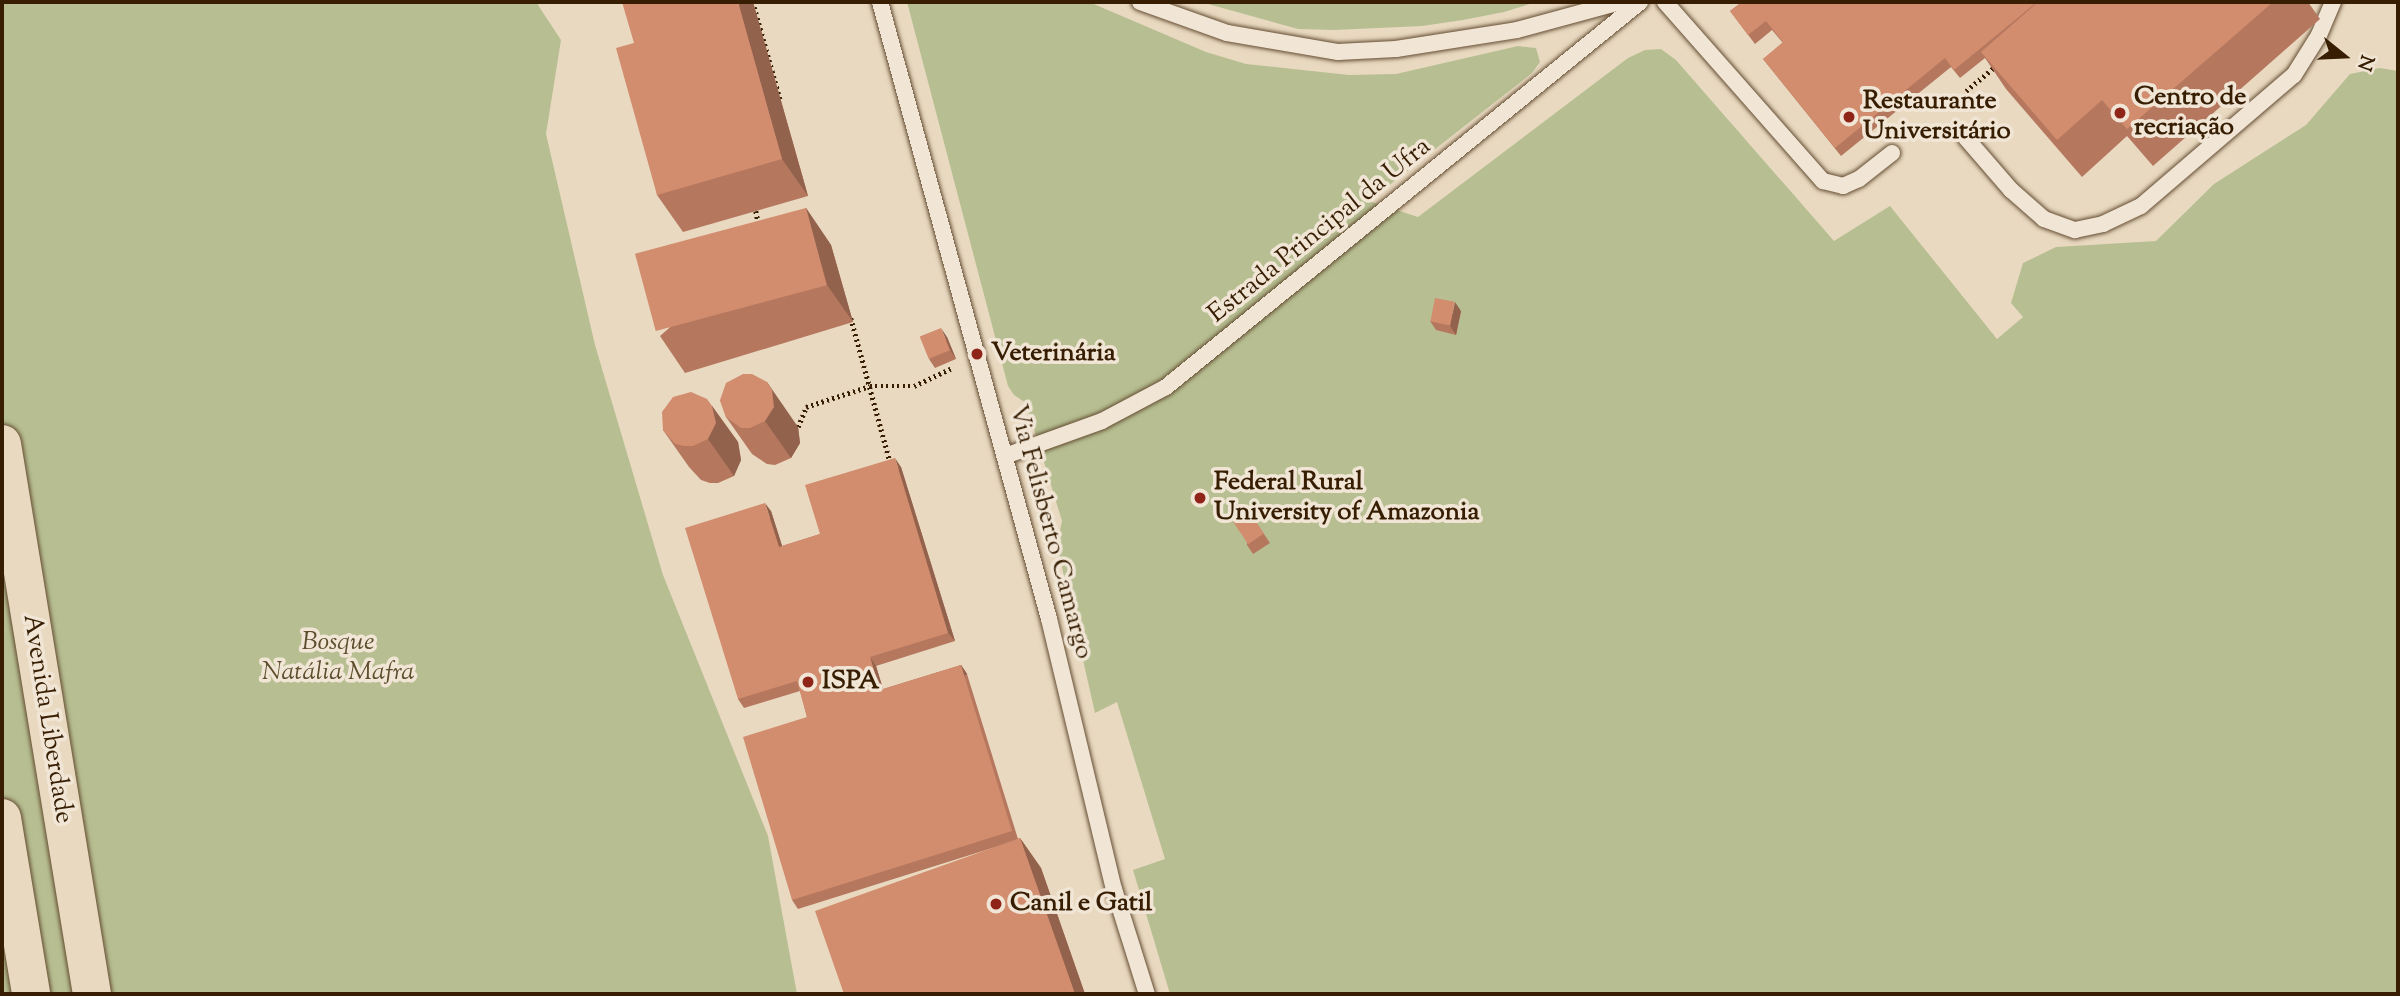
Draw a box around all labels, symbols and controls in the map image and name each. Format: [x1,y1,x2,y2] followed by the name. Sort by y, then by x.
[2309,21,2379,91] north arrow
[2349,51,2380,74] text: N
[2134,82,2246,144] place label: Centro de recriação
[1863,86,2011,148] place label: Restaurante Universitário
[2112,105,2128,121] marker: Centro de recriação
[1841,109,1857,125] marker: Restaurante Universitário
[1202,132,1438,330] street label: Estrada Principal da Ufra
[991,338,1116,370] place label: Veterinária
[969,346,985,362] marker: Veterinária
[1001,401,1099,663] street label: Via Felisberto Camargo
[1214,467,1479,528] place label: Federal Rural University of Amazonia
[1192,490,1208,506] marker: Federal Rural University of Amazonia
[15,612,79,826] street label: Avenida Liberdade
[262,627,414,688] park label: Bosque Natália Mafra
[822,666,879,698] place label: ISPA
[800,674,816,690] marker: ISPA
[1010,888,1152,920] place label: Canil e Gatil
[988,896,1004,912] marker: Canil e Gatil

